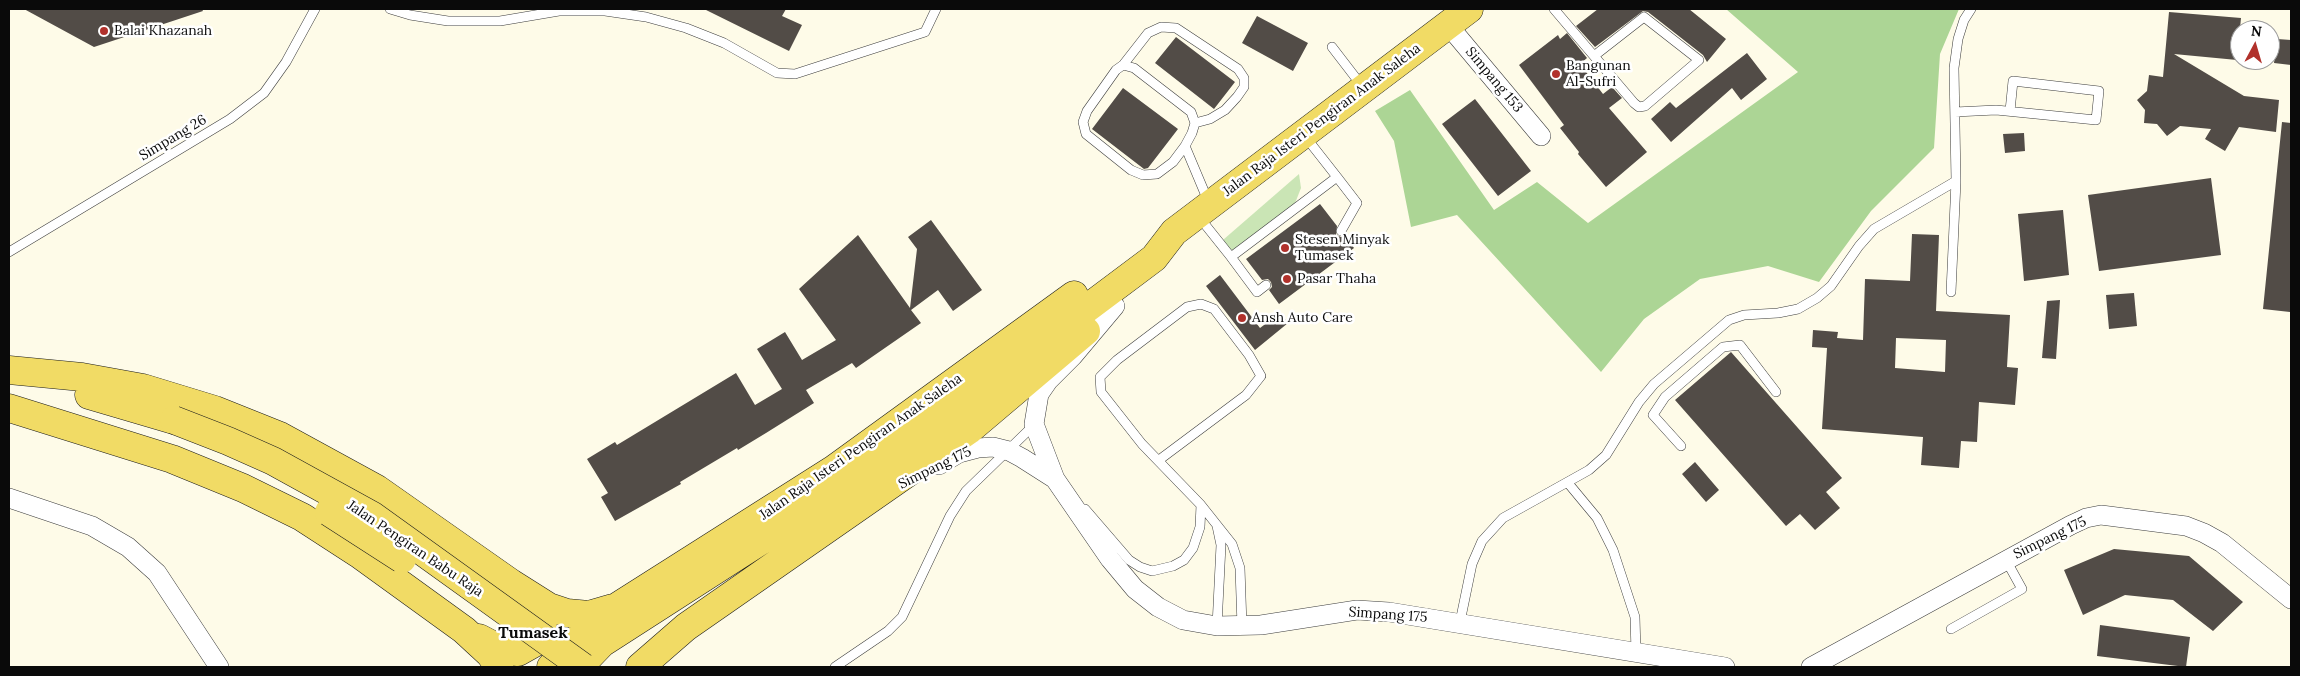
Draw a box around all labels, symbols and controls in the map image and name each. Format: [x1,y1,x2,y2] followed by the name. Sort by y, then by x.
[2230,20,2280,70] north arrow
[2250,22,2263,41] text: N
[114,23,212,39] place label: Balai Khazanah
[98,25,110,37] marker: Balai Khazanah
[1220,40,1424,200] street label: Jalan Raja Isteri Pengiran Anak Saleha
[1462,44,1526,116] street label: Simpang 153
[1566,58,1631,90] place label: Bangunan Al-Sufri
[1550,68,1562,80] marker: Bangunan Al-Sufri
[136,111,210,165] street label: Simpang 26
[1295,232,1389,264] place label: Stesen Minyak Tumasek
[1279,242,1291,254] marker: Stesen Minyak Tumasek
[1297,271,1376,287] place label: Pasar Thaha
[1281,273,1293,285] marker: Pasar Thaha
[1252,310,1353,326] place label: Ansh Auto Care
[1236,312,1248,324] marker: Ansh Auto Care
[756,370,966,524] street label: Jalan Raja Isteri Pengiran Anak Saleha
[896,443,974,493] street label: Simpang 175
[344,497,486,601] street label: Jalan Pengiran Babu Raja
[2011,513,2089,563] street label: Simpang 175
[1348,604,1428,626] street label: Simpang 175
[498,623,568,643] district label: Tumasek

